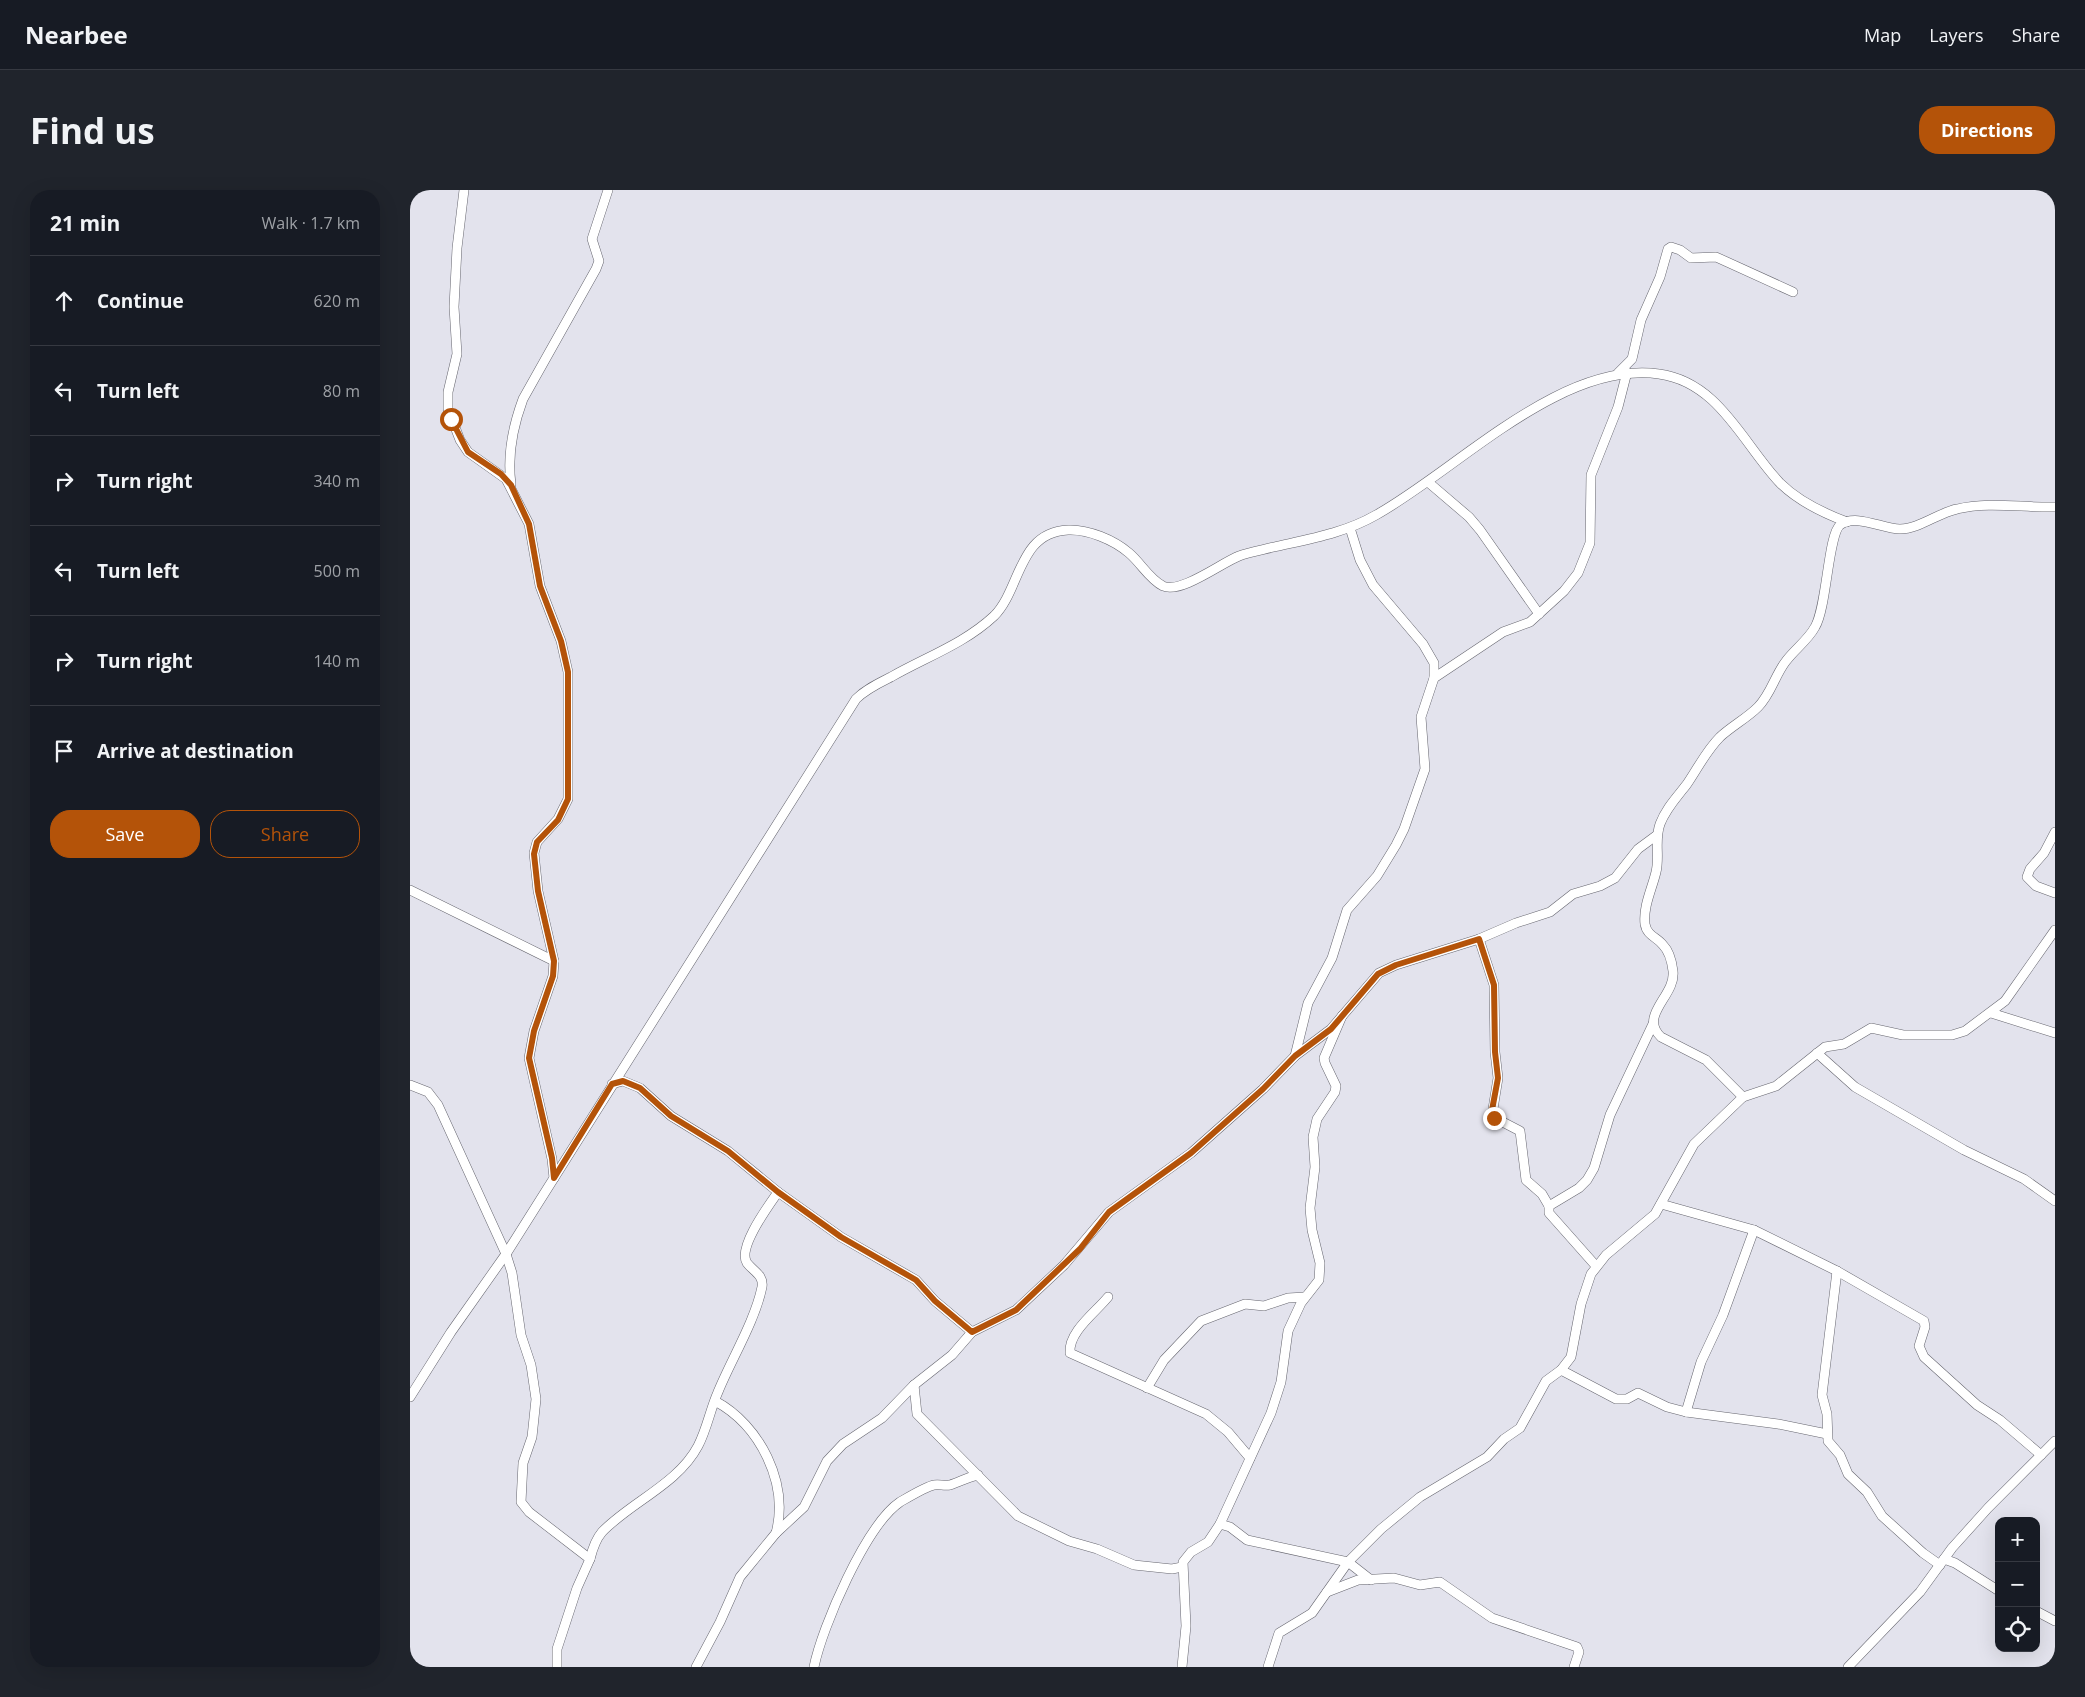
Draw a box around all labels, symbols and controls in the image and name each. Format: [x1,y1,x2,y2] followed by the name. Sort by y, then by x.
[25,18,128,51] text: Nearbee
[1864,23,1901,47] text: Map
[1929,23,1984,47] text: Layers
[2012,23,2060,47] text: Share
[1919,106,2055,154] button: Directions
[30,107,155,154] text: Find us
[50,209,120,237] text: 21 min
[262,212,360,234] text: Walk · 1.7 km
[50,287,78,315] icon: ahead
[97,288,184,314] text: Continue
[314,290,360,312] text: 620 m
[50,377,78,405] icon: left
[97,378,179,404] text: Turn left
[323,380,360,402] text: 80 m
[440,408,463,431] route start
[50,467,78,495] icon: right
[97,468,192,494] text: Turn right
[314,470,360,492] text: 340 m
[50,557,78,585] icon: left
[97,558,179,584] text: Turn left
[314,560,360,582] text: 500 m
[50,647,78,675] icon: right
[97,648,192,674] text: Turn right
[314,650,360,672] text: 140 m
[50,737,78,765] icon: arrive
[97,738,294,764] text: Arrive at destination
[50,810,200,858] button: Save
[210,810,360,858] button: Share
[1483,1107,1506,1130] route end
[1995,1517,2040,1652] map controls
[1995,1517,2040,1562] button: +
[1995,1562,2040,1607] button: −
[1995,1607,2040,1652] button: locate

